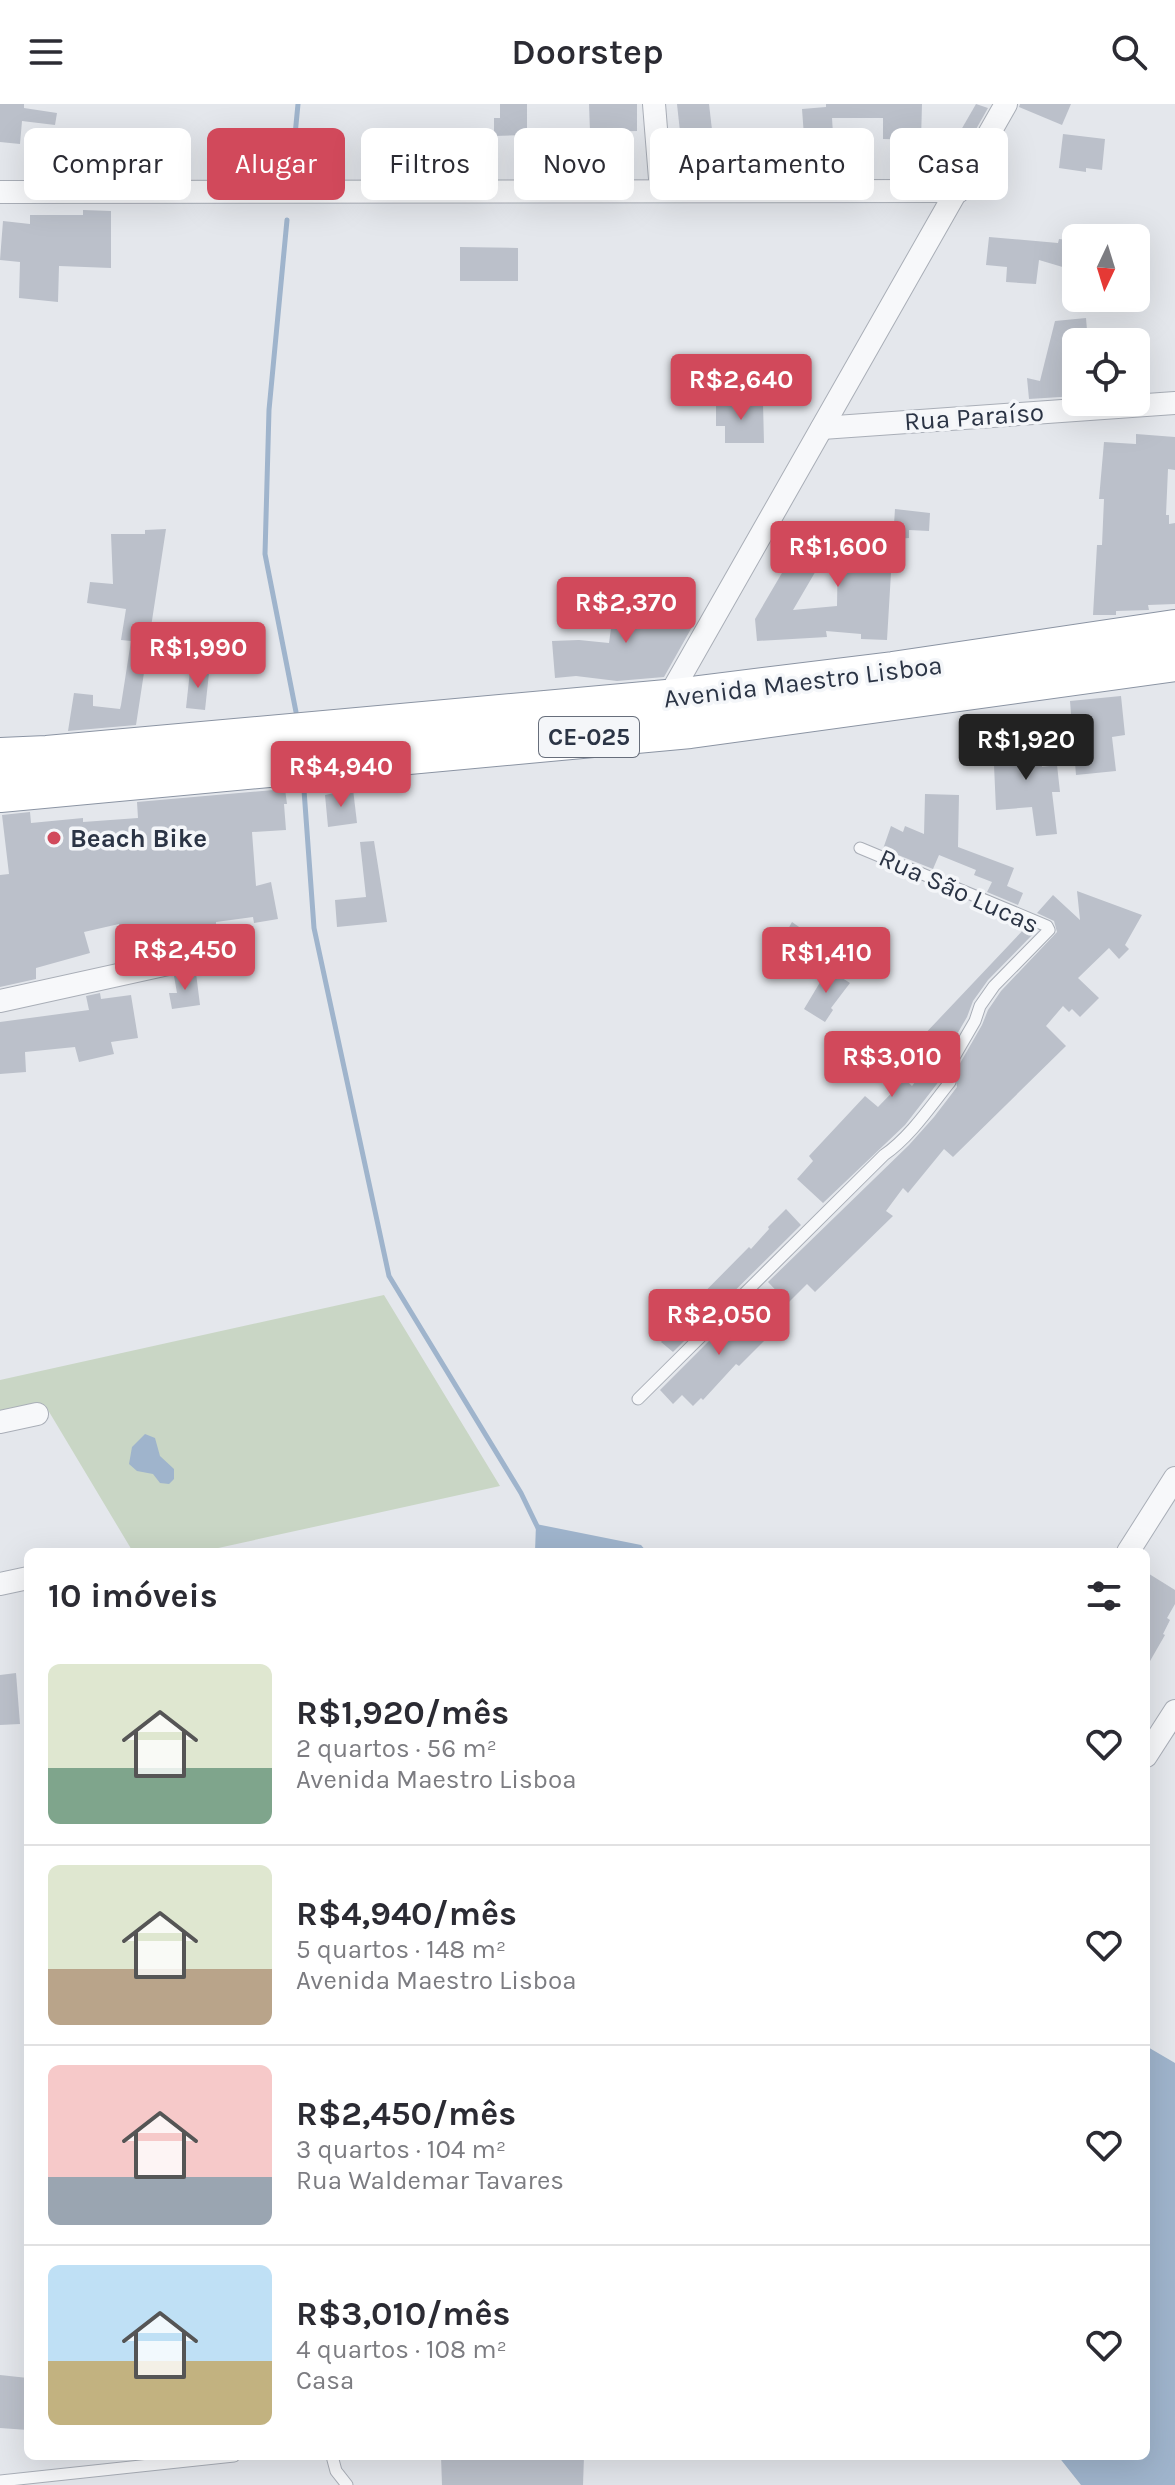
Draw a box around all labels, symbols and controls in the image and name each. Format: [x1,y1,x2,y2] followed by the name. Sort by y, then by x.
[24,30,68,74] icon: menu
[1107,30,1151,74] icon: search
[511,31,664,73] text: Doorstep
[24,128,191,200] chip: Comprar
[207,128,345,200] chip: Alugar
[361,128,498,200] chip: Filtros
[514,128,634,200] chip: Novo
[650,128,874,200] chip: Apartamento
[890,128,1008,200] chip: Casa
[1062,224,1150,312] north arrow
[1062,224,1150,416] map controls
[1062,328,1150,416] button: locate
[667,354,815,422] pin: R$2,640
[689,364,793,395] text: R$2,640
[903,397,1045,437] street label: Rua Paraíso
[764,521,912,589] pin: R$1,600
[788,531,888,562] text: R$1,600
[552,577,700,645] pin: R$2,370
[575,587,677,618] text: R$2,370
[124,622,272,690] pin: R$1,990
[149,632,247,663] text: R$1,990
[662,650,944,714] street label: Avenida Maestro Lisboa
[952,714,1100,782] pin: R$1,920
[539,717,639,757] road number: CE-025
[977,724,1075,755] text: R$1,920
[267,741,415,809] pin: R$4,940
[289,751,393,782] text: R$4,940
[70,823,207,854] place label: Beach Bike
[45,829,63,847] marker: Beach Bike
[874,842,1044,940] street label: Rua São Lucas
[111,924,259,992] pin: R$2,450
[752,927,900,995] pin: R$1,410
[133,934,237,965] text: R$2,450
[780,937,872,968] text: R$1,410
[818,1031,966,1099] pin: R$3,010
[842,1041,942,1072] text: R$3,010
[645,1289,793,1357] pin: R$2,050
[667,1299,771,1330] text: R$2,050
[1082,1574,1126,1618] icon: filters
[48,1576,218,1616] text: 10 imóveis
[296,1693,509,1733] text: R$1,920/mês
[112,1696,208,1792] icon: home
[1082,1722,1126,1766] icon: heart
[296,1733,497,1764] text: 2 quartos · 56 m²
[296,1764,577,1795] text: Avenida Maestro Lisboa
[296,1894,517,1934] text: R$4,940/mês
[112,1897,208,1993] icon: home
[1082,1923,1126,1967] icon: heart
[296,1934,506,1965] text: 5 quartos · 148 m²
[296,1965,577,1996] text: Avenida Maestro Lisboa
[296,2094,516,2134] text: R$2,450/mês
[112,2097,208,2193] icon: home
[1082,2123,1126,2167] icon: heart
[296,2134,506,2165] text: 3 quartos · 104 m²
[296,2165,564,2196] text: Rua Waldemar Tavares
[296,2294,510,2334] text: R$3,010/mês
[112,2297,208,2393] icon: home
[1082,2323,1126,2367] icon: heart
[296,2334,507,2365] text: 4 quartos · 108 m²
[296,2365,354,2396] text: Casa

